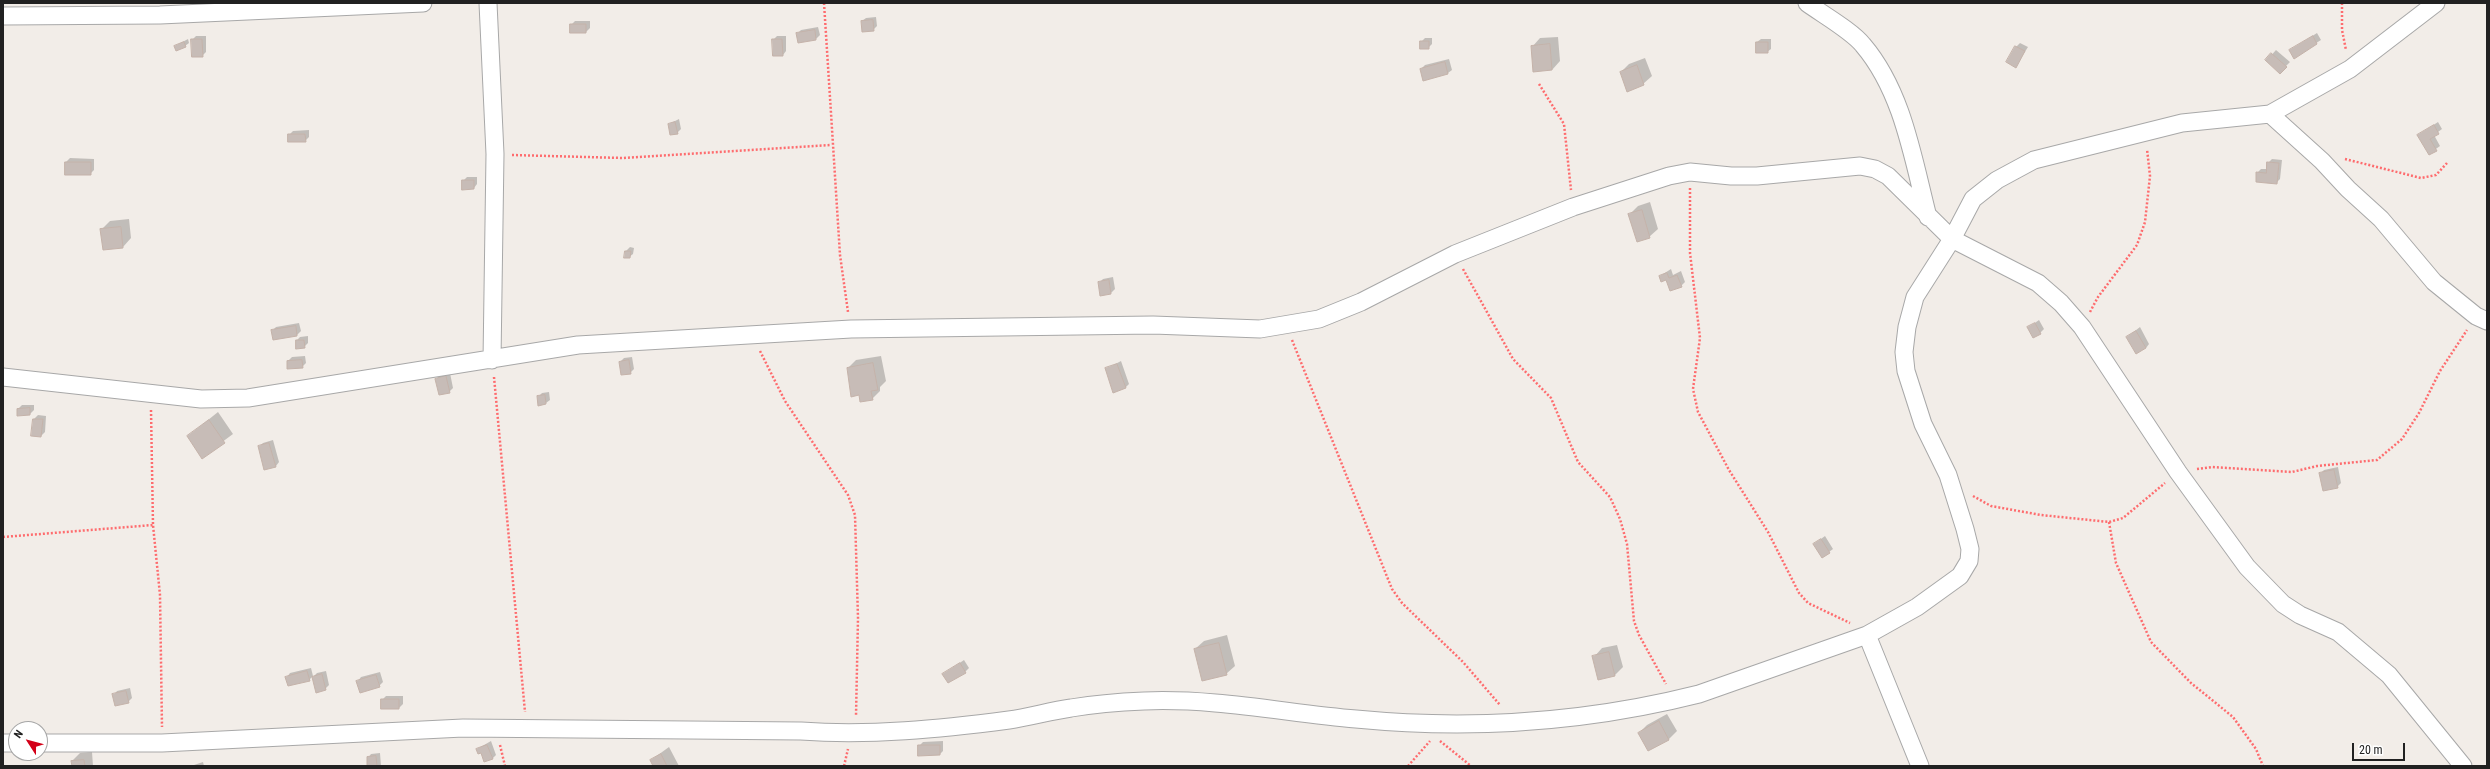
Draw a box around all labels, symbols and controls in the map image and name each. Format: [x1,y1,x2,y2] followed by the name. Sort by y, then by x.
[8,721,48,761] north arrow
[11,728,26,741] text: N
[2354,735,2407,761] scale bar
[2359,743,2383,757] text: 20 m

